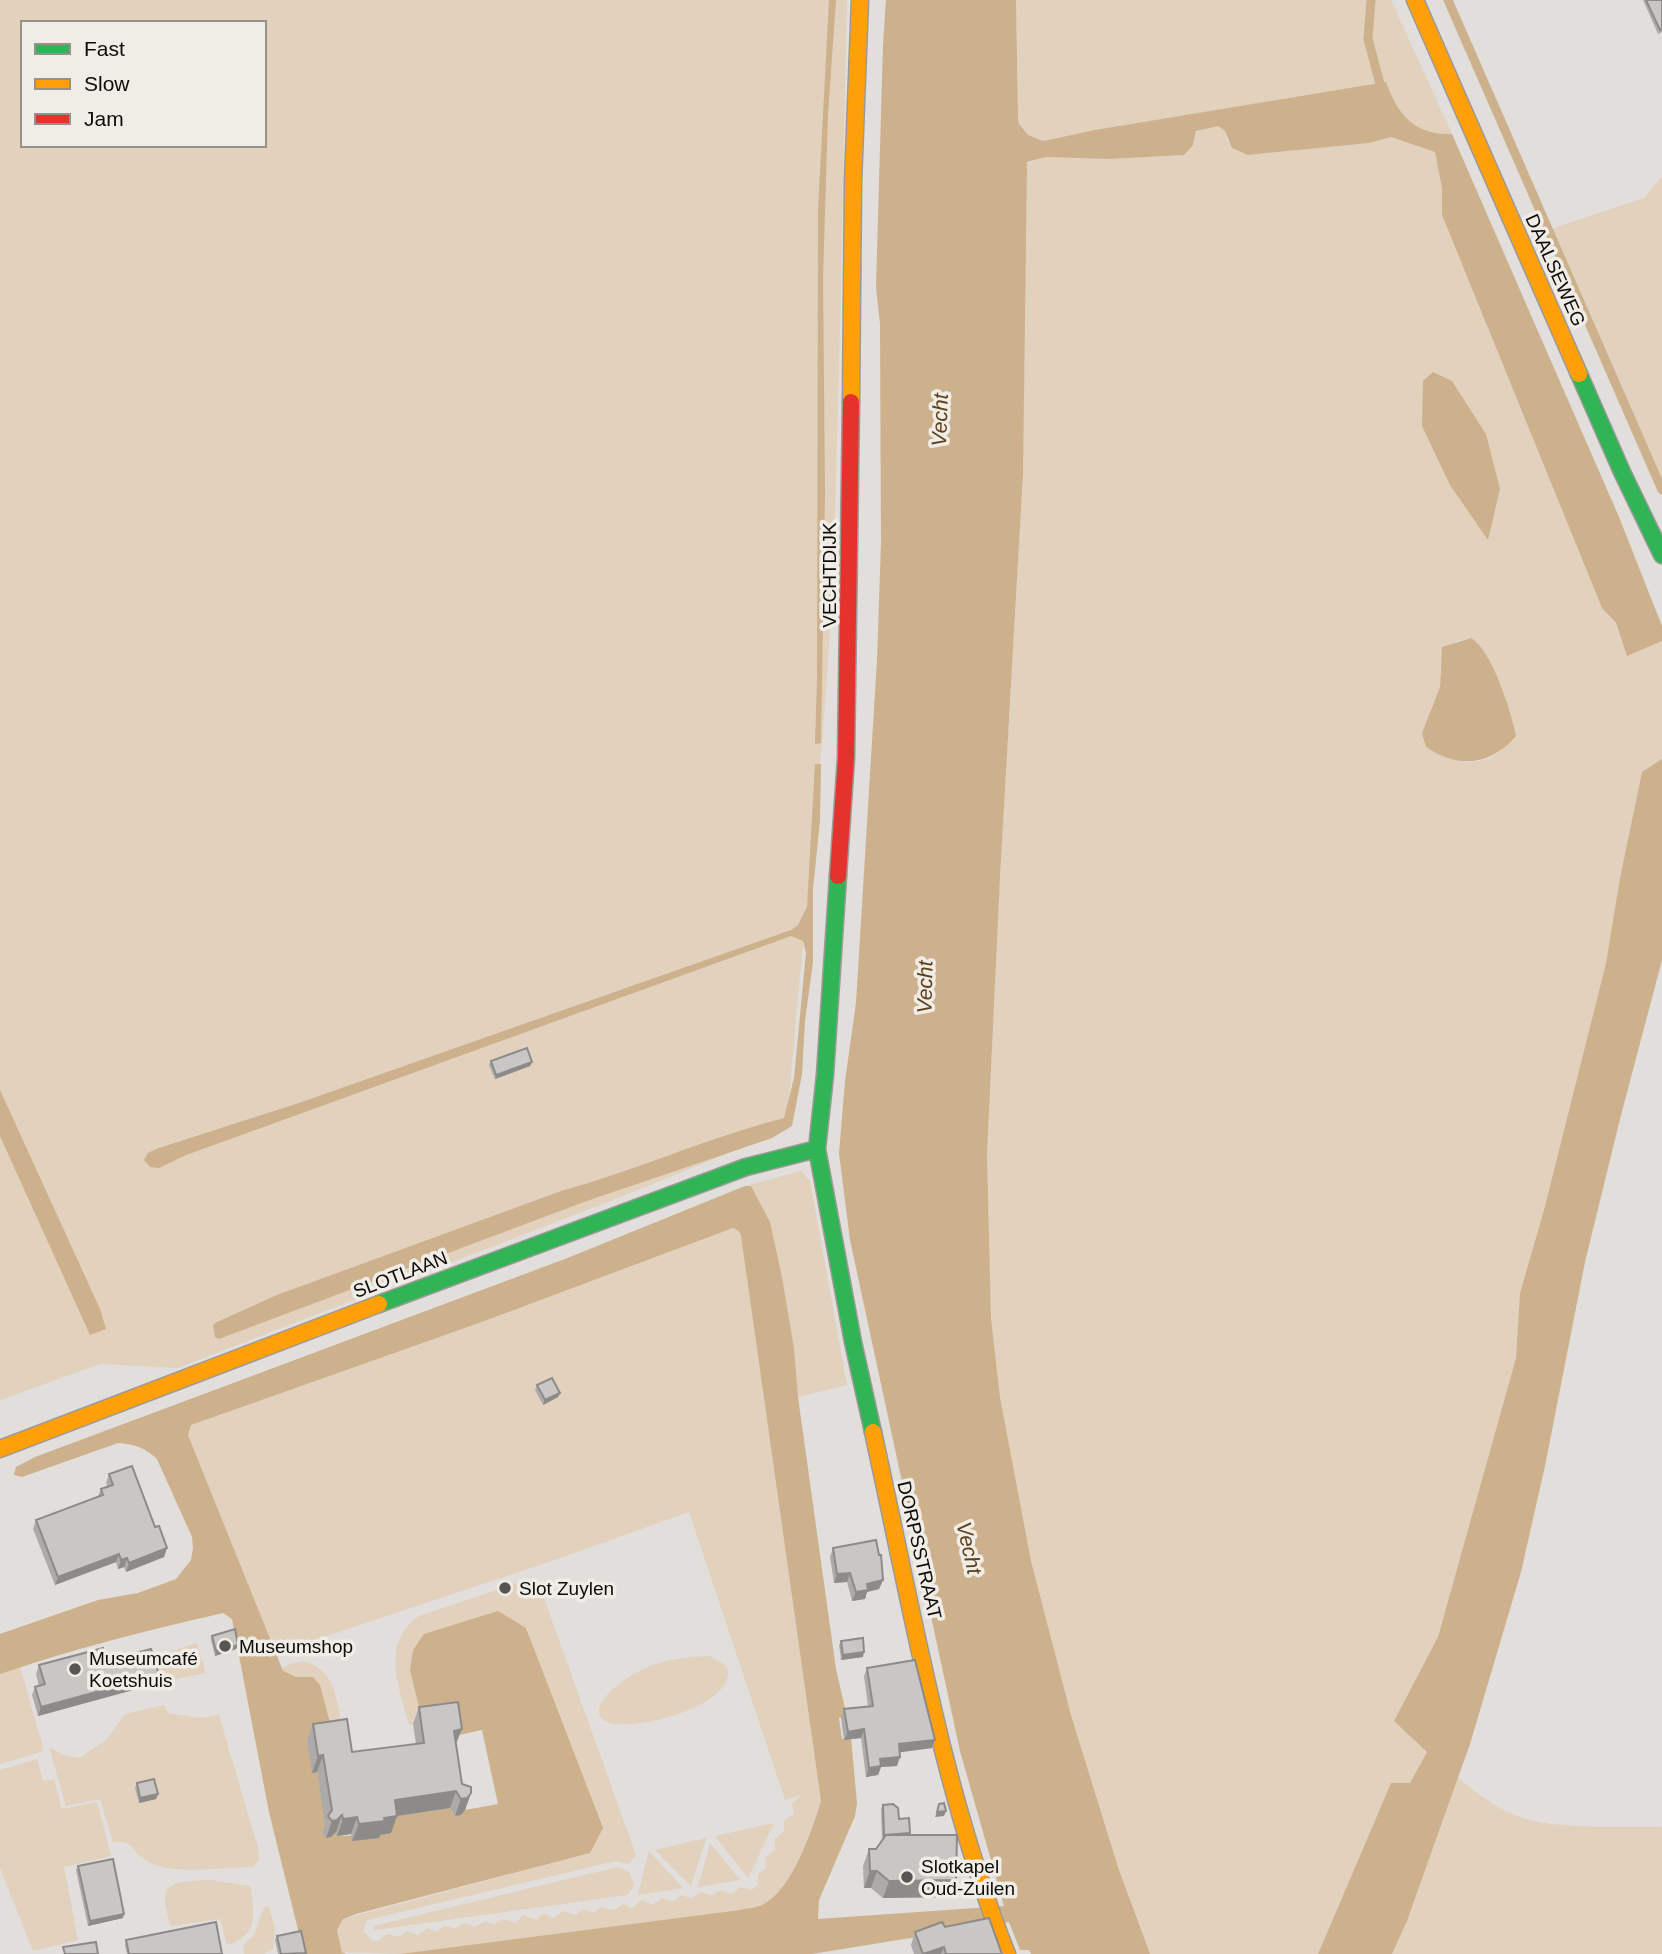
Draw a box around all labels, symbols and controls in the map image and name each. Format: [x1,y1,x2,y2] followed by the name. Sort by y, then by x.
[21,21,266,147] legend
[84,37,125,60] text: Fast
[84,72,130,95] text: Slow
[84,107,124,130] text: Jam
[1521,211,1590,329] street label: DAALSEWEG
[927,392,952,447] water label: Vecht
[819,522,840,628] street label: VECHTDIJK
[913,959,936,1014] water label: Vecht
[350,1247,450,1302] street label: SLOTLAAN
[893,1479,946,1622] street label: DORPSSTRAAT
[952,1520,987,1577] water label: Vecht
[519,1578,614,1599] place label: Slot Zuylen
[497,1580,513,1596] marker: Slot Zuylen
[239,1636,353,1657] place label: Museumshop
[217,1638,233,1654] marker: Museumshop
[89,1648,198,1691] place label: Museumcafé Koetshuis
[67,1661,83,1677] marker: Museumcafé Koetshuis
[921,1856,1015,1899] place label: Slotkapel Oud-Zuilen
[899,1869,915,1885] marker: Slotkapel Oud-Zuilen

